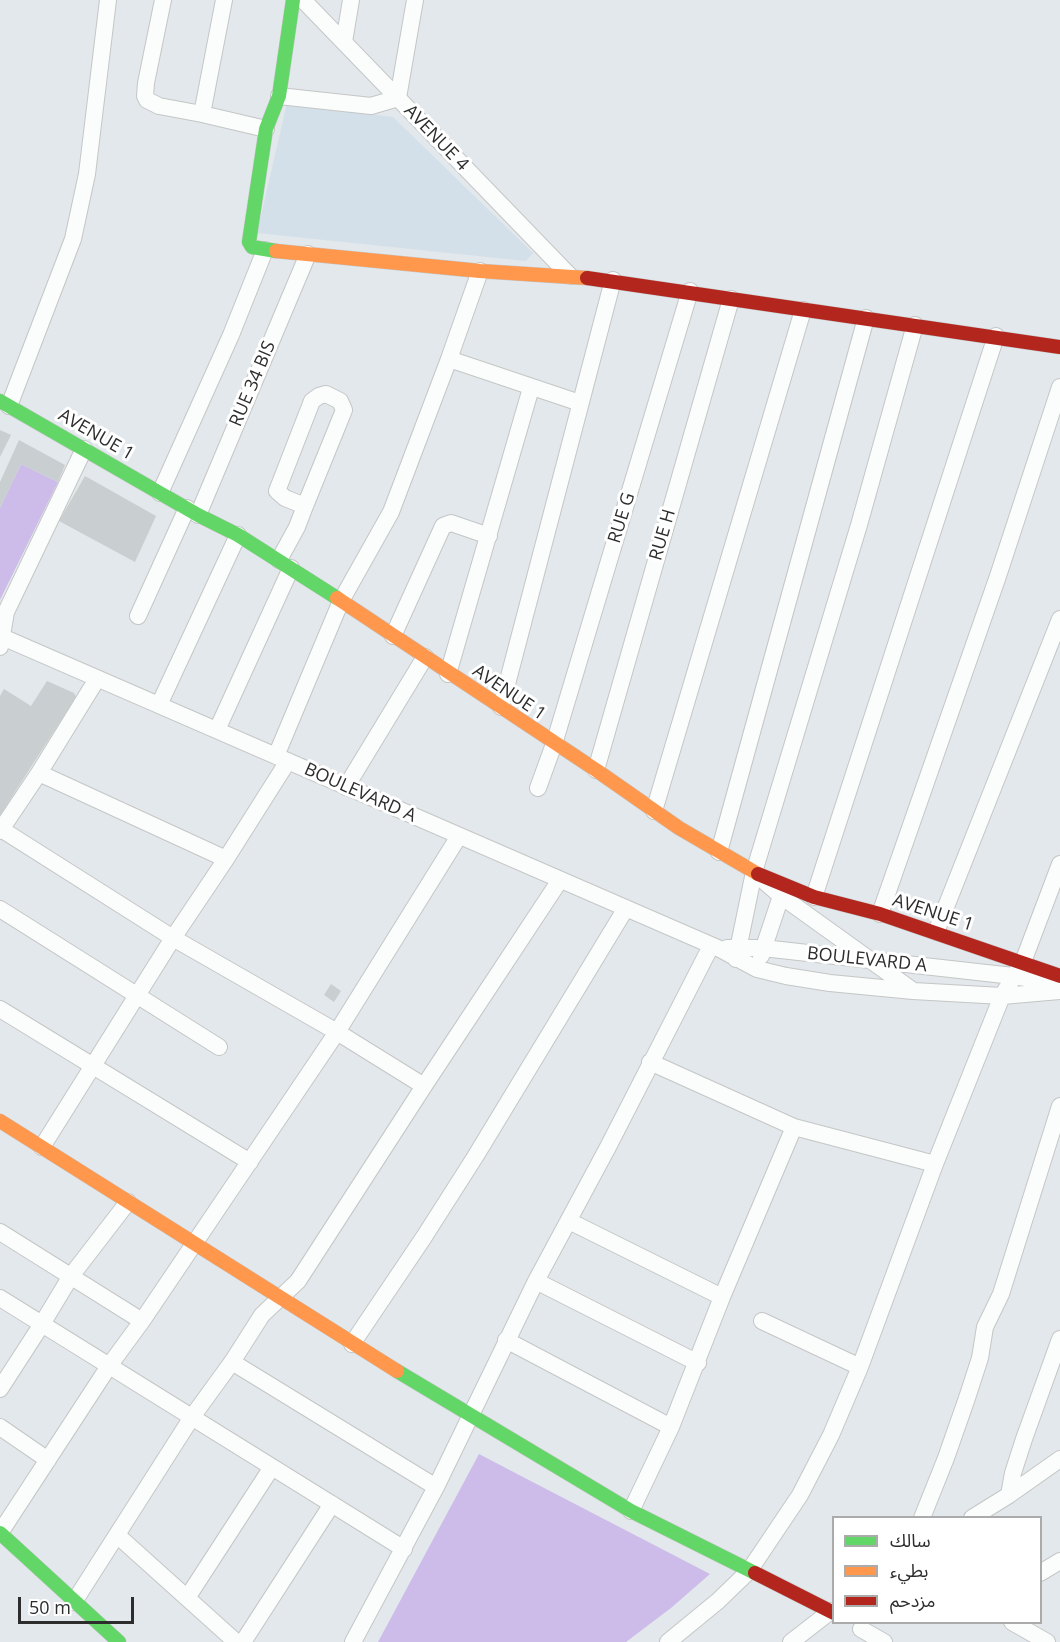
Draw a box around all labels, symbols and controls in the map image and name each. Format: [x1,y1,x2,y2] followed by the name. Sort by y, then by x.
[399,100,473,176] street label: AVENUE 4
[225,338,281,430] street label: RUE 34 BIS
[54,405,138,465] street label: AVENUE 1
[604,490,640,546] street label: RUE G
[645,507,681,563] street label: RUE H
[468,661,550,725] street label: AVENUE 1
[301,759,419,827] street label: BOULEVARD A
[890,890,976,936] street label: AVENUE 1
[806,943,928,977] street label: BOULEVARD A
[832,1516,1042,1624] legend
[890,1528,931,1552] text: سالك
[890,1558,928,1582] text: بطيء
[21,1585,136,1623] scale bar
[890,1588,935,1612] text: مزدحم
[29,1595,71,1619] text: 50 m

